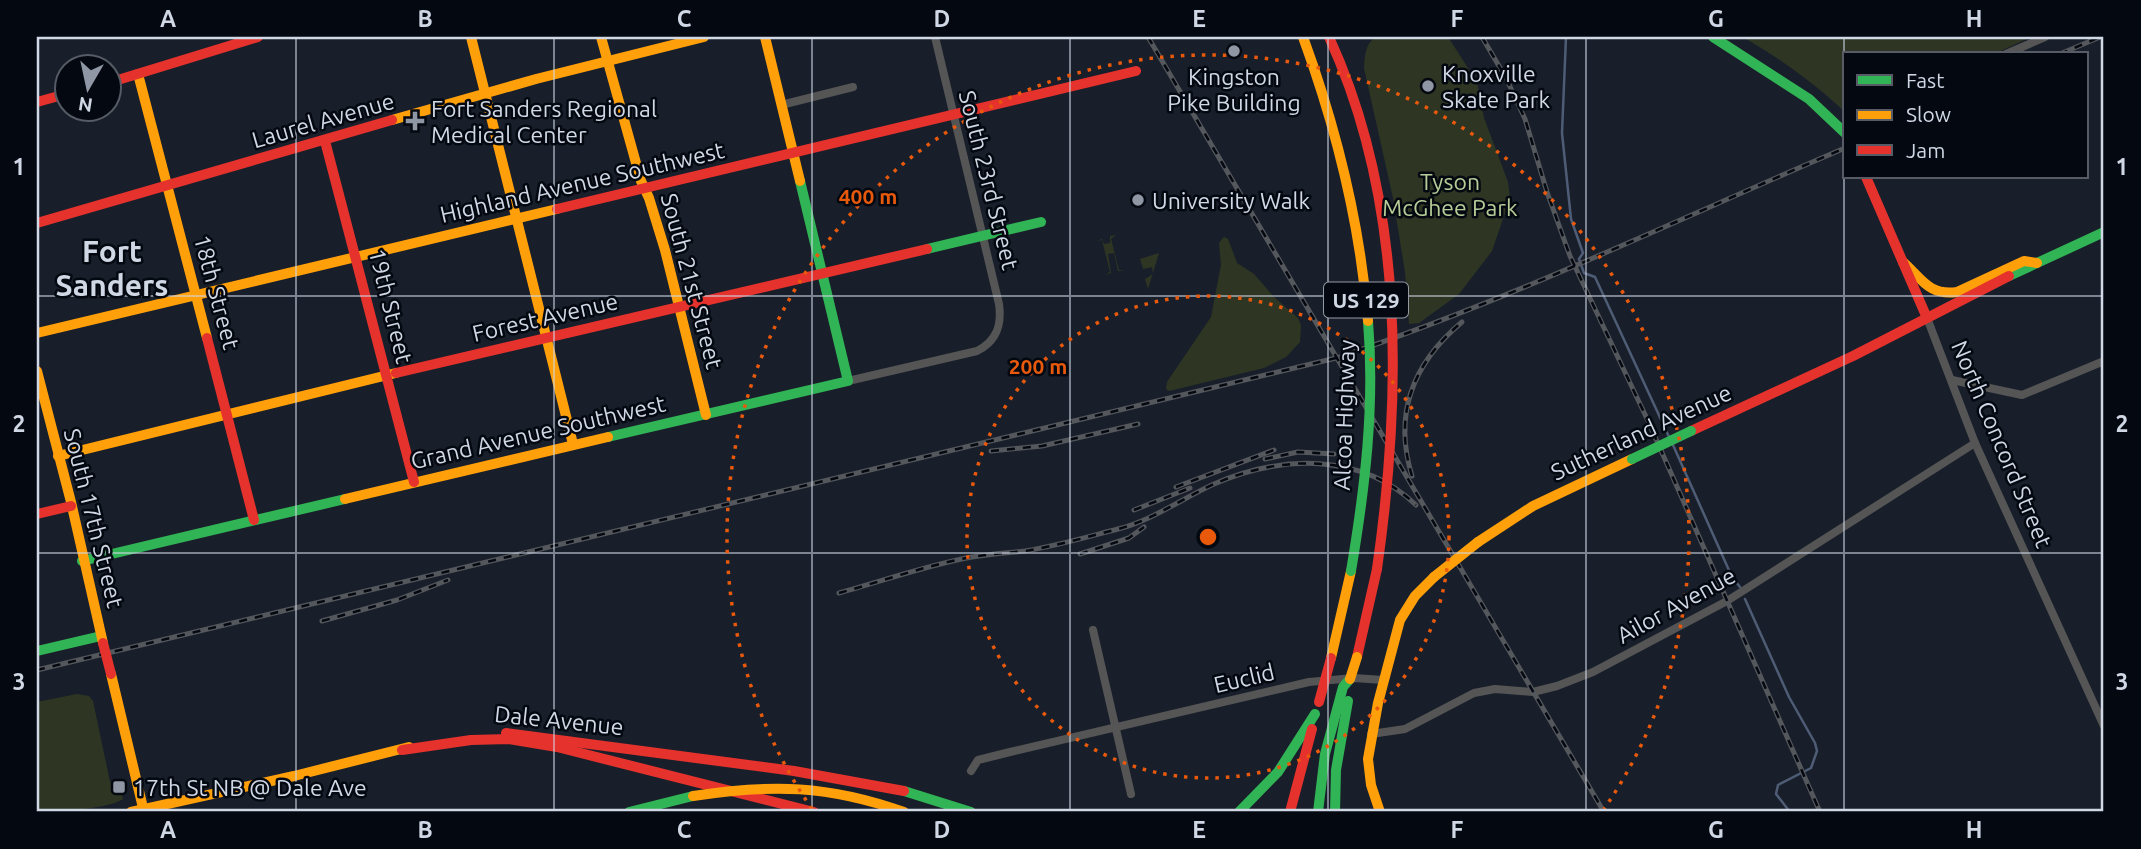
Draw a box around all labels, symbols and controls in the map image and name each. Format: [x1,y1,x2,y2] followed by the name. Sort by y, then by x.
[160,6,176,31] text: A
[417,6,433,31] text: B
[677,6,692,31] text: C
[934,6,950,31] text: D
[1192,6,1206,31] text: E
[1451,6,1464,31] text: F
[1708,6,1724,31] text: G
[1966,6,1982,31] text: H
[1226,43,1242,59] marker: Kingston Pike Building
[52,52,122,122] north arrow
[1843,52,2088,178] legend
[1442,61,1551,112] place label: Knoxville Skate Park
[1167,64,1301,115] place label: Kingston Pike Building
[1906,68,1944,92] text: Fast
[1420,78,1436,94] marker: Knoxville Skate Park
[249,88,397,152] street label: Laurel Avenue
[955,88,1023,272] street label: South 23rd Street
[77,93,94,117] text: N
[431,96,657,147] place label: Fort Sanders Regional Medical Center
[1906,102,1951,126] text: Slow
[405,111,425,131] marker: Fort Sanders Regional Medical Center
[438,137,726,227] street label: Highland Avenue Southwest
[1906,138,1945,162] text: Jam
[13,154,25,179] text: 1
[2116,154,2128,179] text: 1
[1382,169,1518,220] park label: Tyson McGhee Park
[839,184,897,208] text: 400 m
[1152,188,1311,213] place label: University Walk
[657,191,727,371] street label: South 21st Street
[1130,192,1146,208] marker: University Walk
[190,232,244,352] street label: 18th Street
[56,234,168,302] district label: Fort Sanders
[365,246,417,366] street label: 19th Street
[1324,282,1408,318] road number: US 129
[470,288,620,346] street label: Forest Avenue
[1947,337,2057,551] street label: North Concord Street
[1329,339,1359,491] street label: Alcoa Highway
[1009,354,1067,378] text: 200 m
[1547,379,1735,485] street label: Sutherland Avenue
[408,390,668,474] street label: Grand Avenue Southwest
[13,411,25,436] text: 2
[2116,411,2128,436] text: 2
[60,426,128,610] street label: South 17th Street
[1196,525,1220,549] centre of rings
[1612,562,1740,648] street label: Ailor Avenue
[1211,659,1277,697] street label: Euclid
[13,669,25,694] text: 3
[2116,669,2128,694] text: 3
[493,701,625,739] street label: Dale Avenue
[133,775,367,800] place label: 17th St NB @ Dale Ave
[111,779,127,795] marker: 17th St NB @ Dale Ave
[160,817,176,842] text: A
[417,817,433,842] text: B
[677,817,692,842] text: C
[934,817,950,842] text: D
[1192,817,1206,842] text: E
[1451,817,1464,842] text: F
[1708,817,1724,842] text: G
[1966,817,1982,842] text: H

